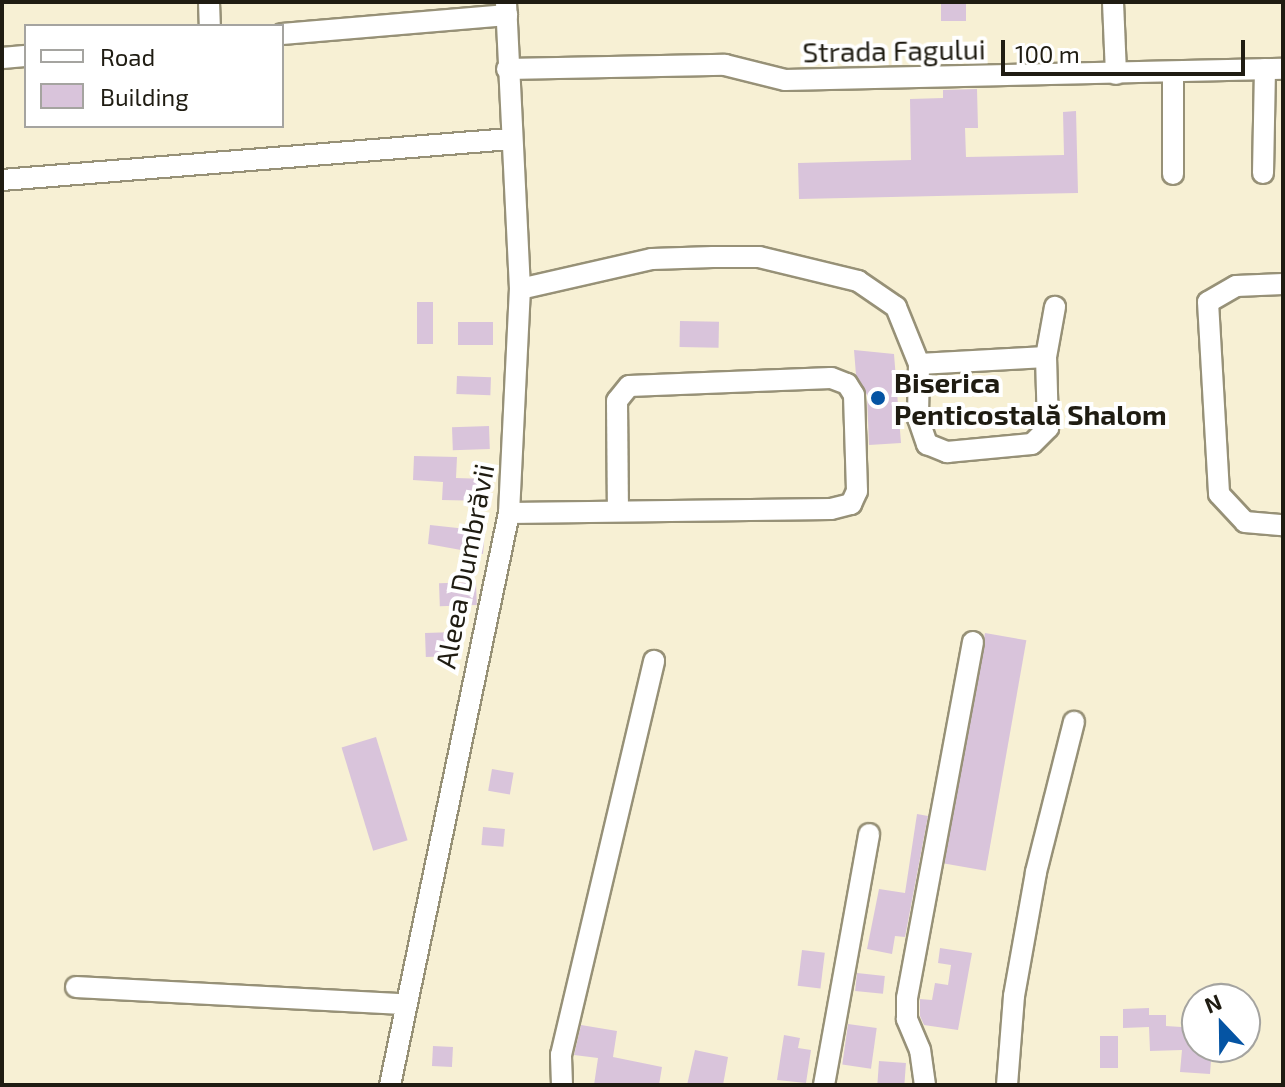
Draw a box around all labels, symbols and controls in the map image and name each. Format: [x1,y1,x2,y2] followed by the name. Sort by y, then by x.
[24,24,284,128] legend
[1005,24,1249,74] scale bar
[802,32,986,68] street label: Strada Fagului
[1015,39,1080,68] text: 100 m
[100,42,155,71] text: Road
[100,82,189,111] text: Building
[894,365,1167,431] place label: Biserica Penticostală Shalom
[869,389,887,407] marker: Biserica Penticostală Shalom
[428,461,500,671] street label: Aleea Dumbrăvii
[1181,983,1261,1063] north arrow
[1201,988,1225,1018] text: N

